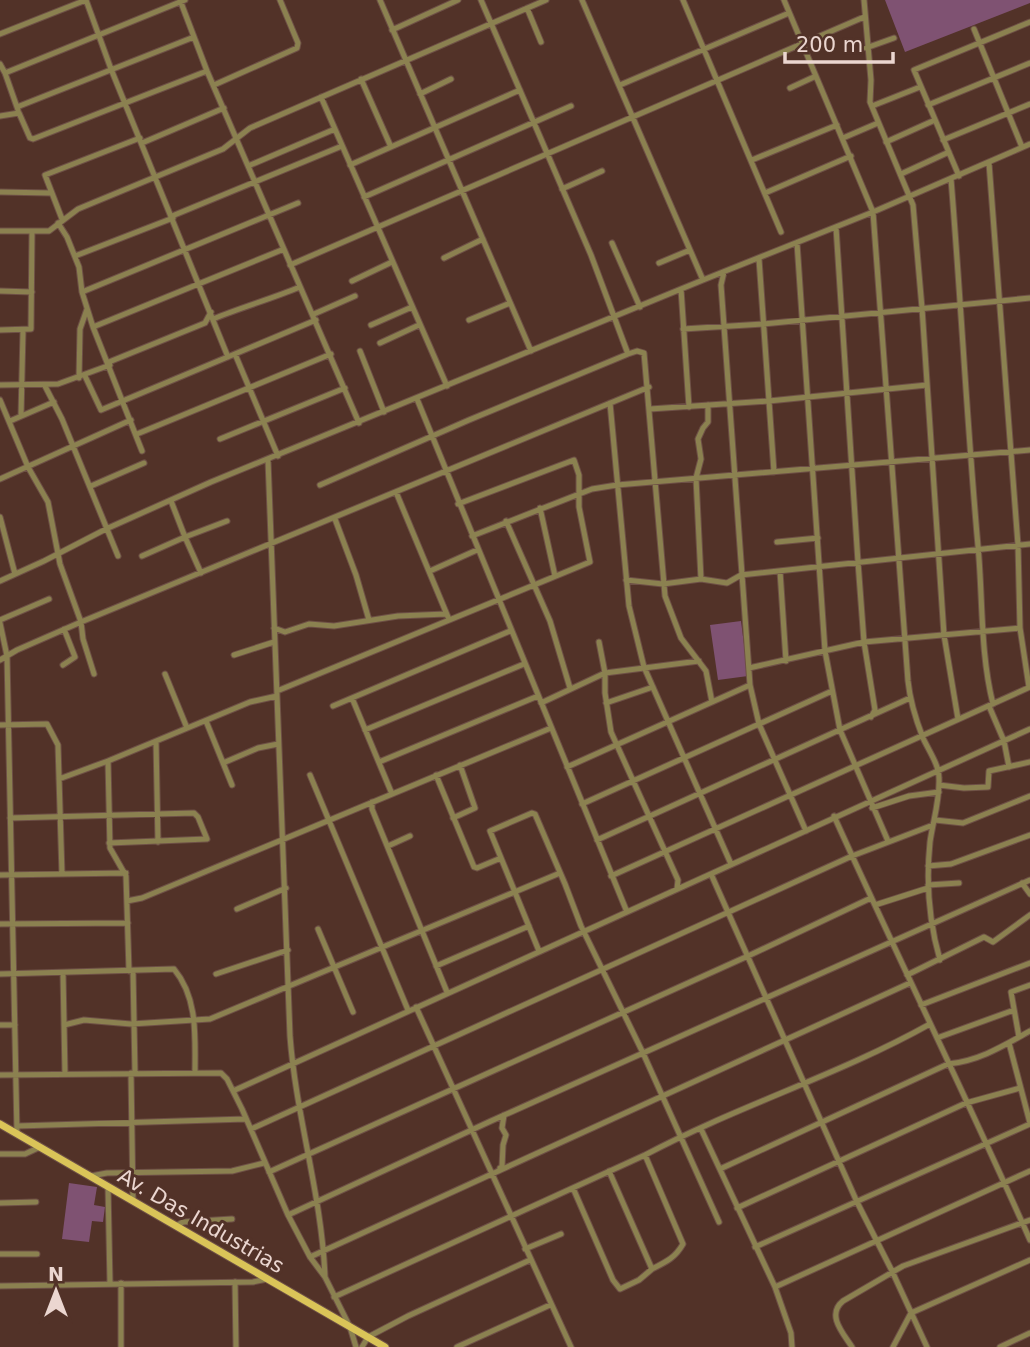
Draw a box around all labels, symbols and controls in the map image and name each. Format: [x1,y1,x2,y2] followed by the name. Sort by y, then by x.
[785,21,894,65] scale bar
[796,33,863,57] text: 200 m
[114,1164,288,1278] street label: Av. Das Industrias
[21,1256,91,1326] north arrow
[48,1263,64,1285] text: N

